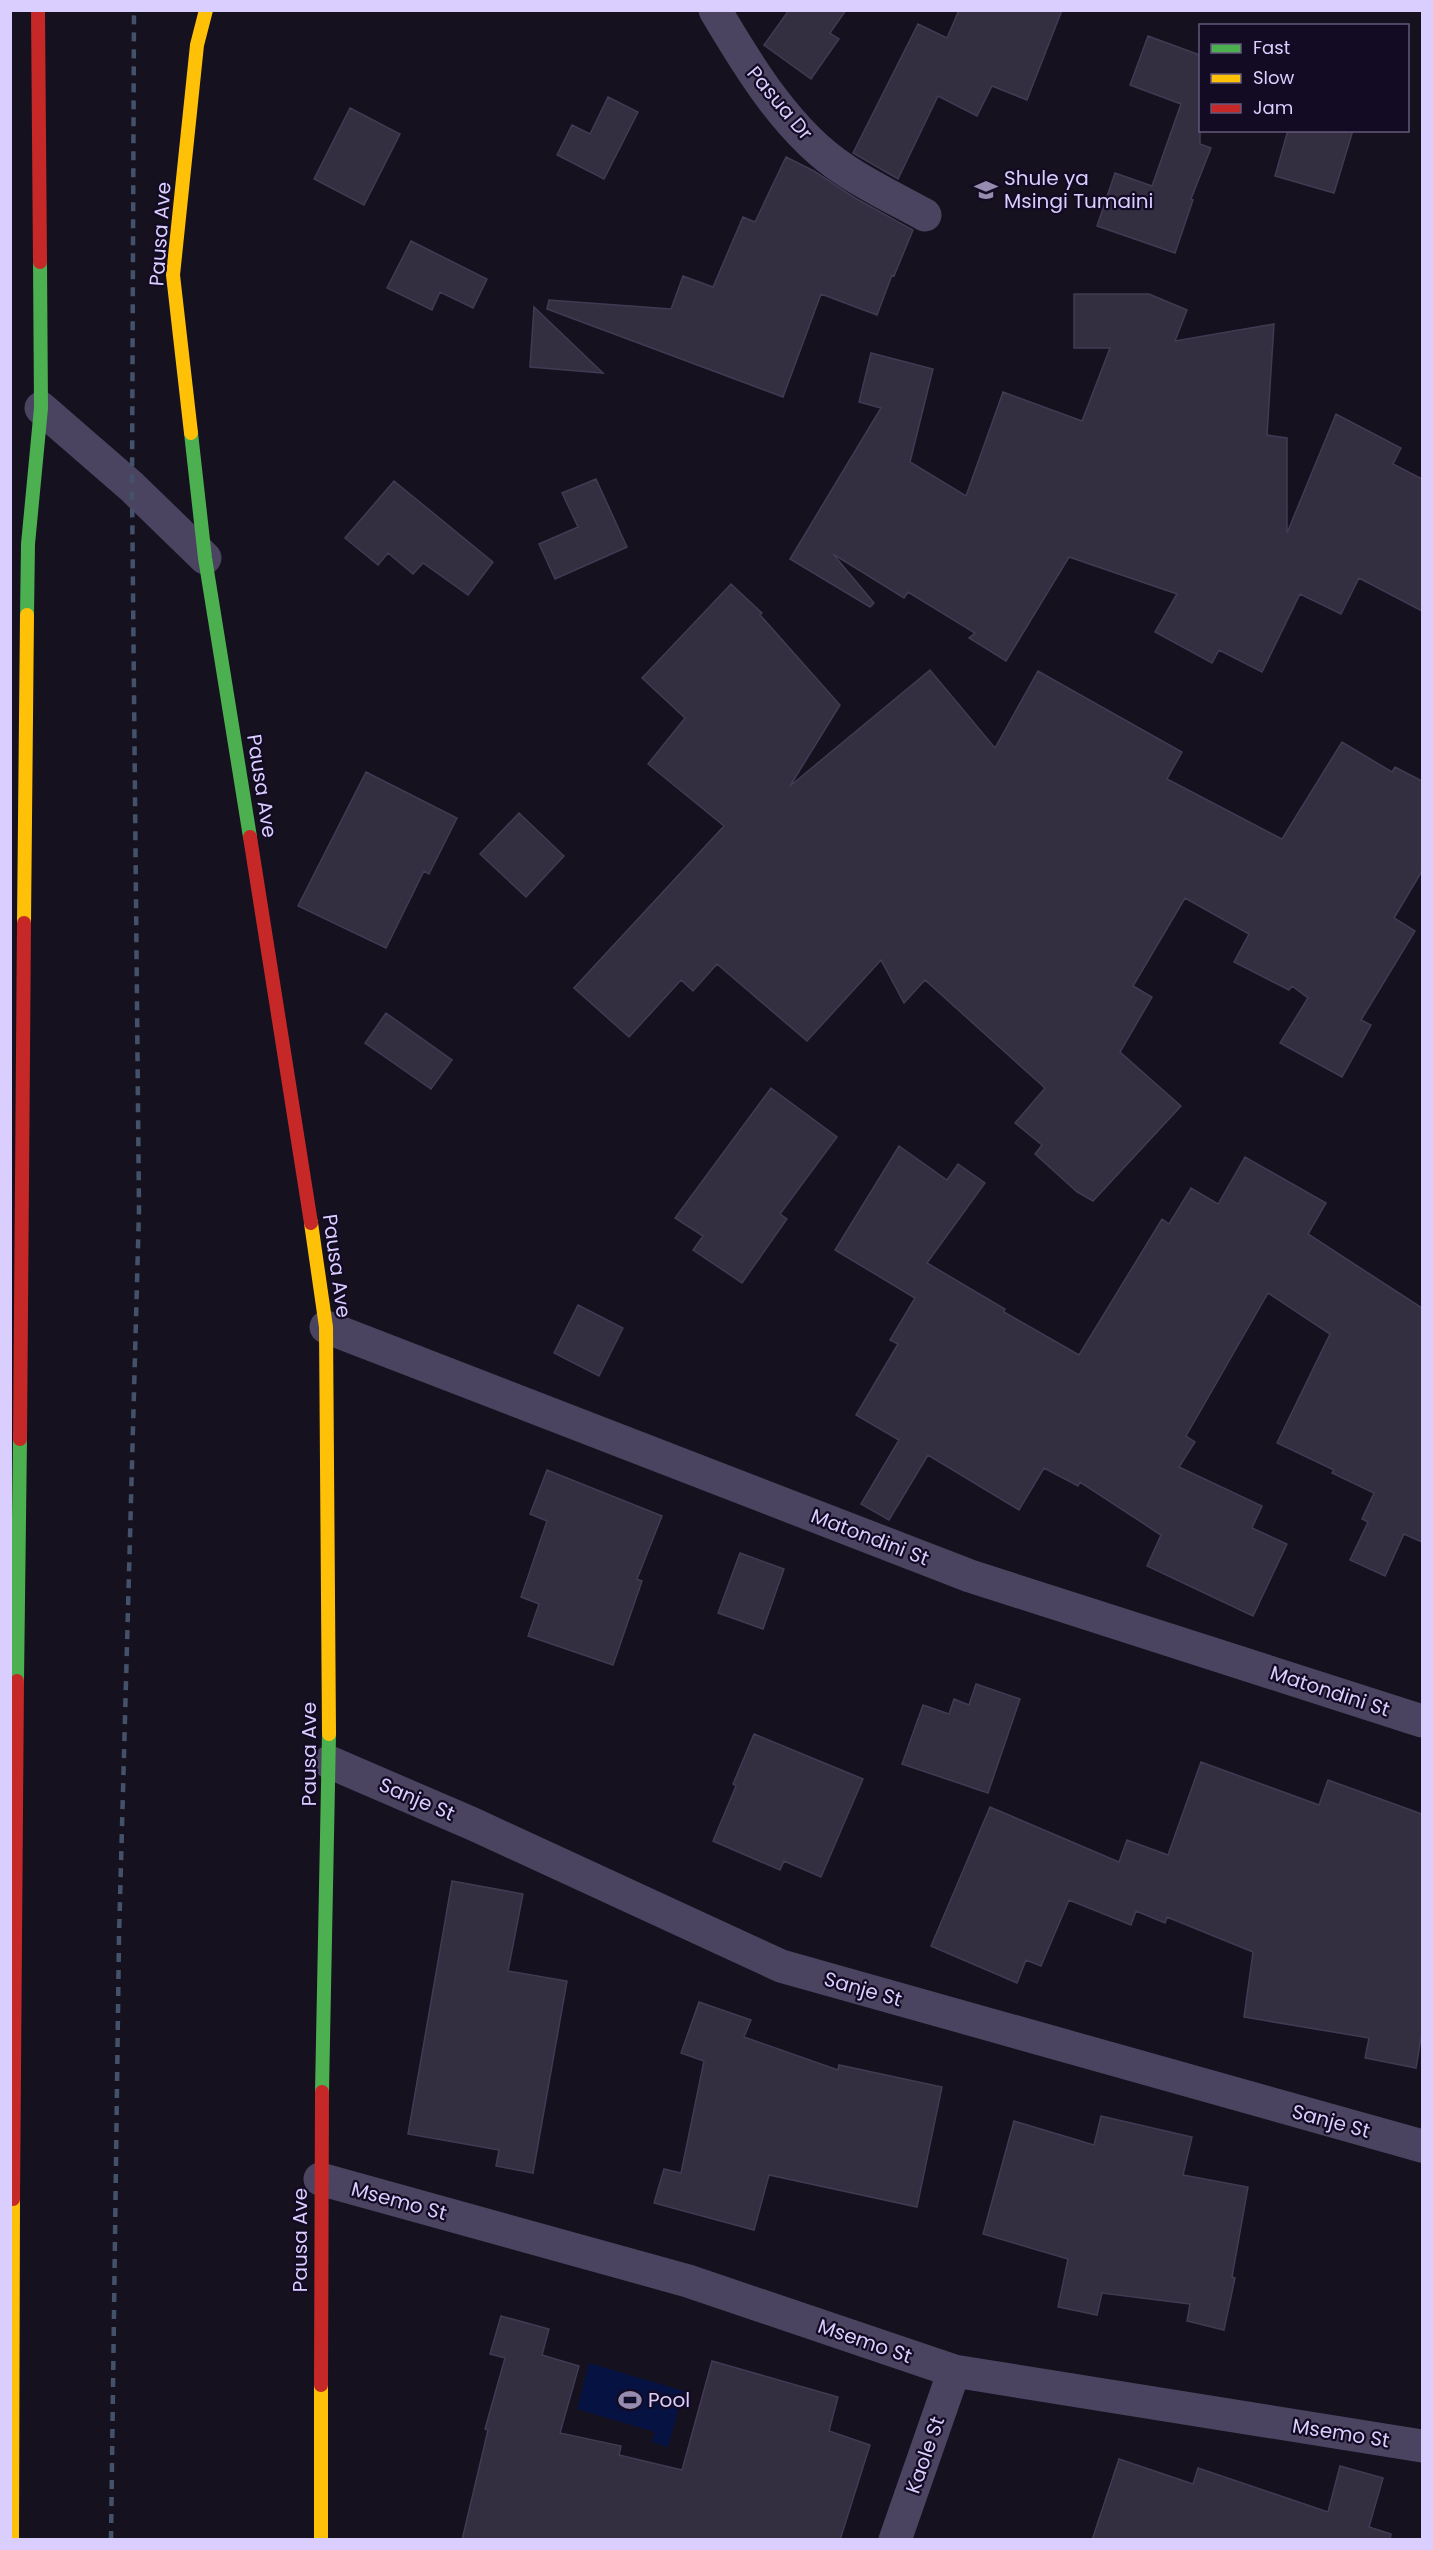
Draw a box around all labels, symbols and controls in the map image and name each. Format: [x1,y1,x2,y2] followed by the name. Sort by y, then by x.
[1199,24,1409,132] legend
[1253,35,1290,60] text: Fast
[741,60,819,146] street label: Pasua Dr
[1253,65,1295,90] text: Slow
[1253,95,1293,120] text: Jam
[1004,164,1154,215] place label: Shule ya Msingi Tumaini
[973,177,999,203] school or university icon: Shule ya Msingi Tumaini
[142,181,178,287] street label: Pausa Ave
[240,732,284,840] street label: Pausa Ave
[316,1212,358,1320] street label: Pausa Ave
[807,1502,933,1572] street label: Matondini St
[1267,1659,1393,1723] street label: Matondini St
[295,1702,323,1806] street label: Pausa Ave
[375,1771,459,1827] street label: Sanje St
[821,1965,905,2013] street label: Sanje St
[1289,2097,1373,2145] street label: Sanje St
[348,2175,450,2227] street label: Msemo St
[286,2188,314,2292] street label: Pausa Ave
[814,2312,916,2370] street label: Msemo St
[648,2386,690,2414] place label: Pool
[617,2387,643,2413] sports icon: Pool
[1290,2412,1392,2454] street label: Msemo St
[899,2413,951,2497] street label: Kaole St

